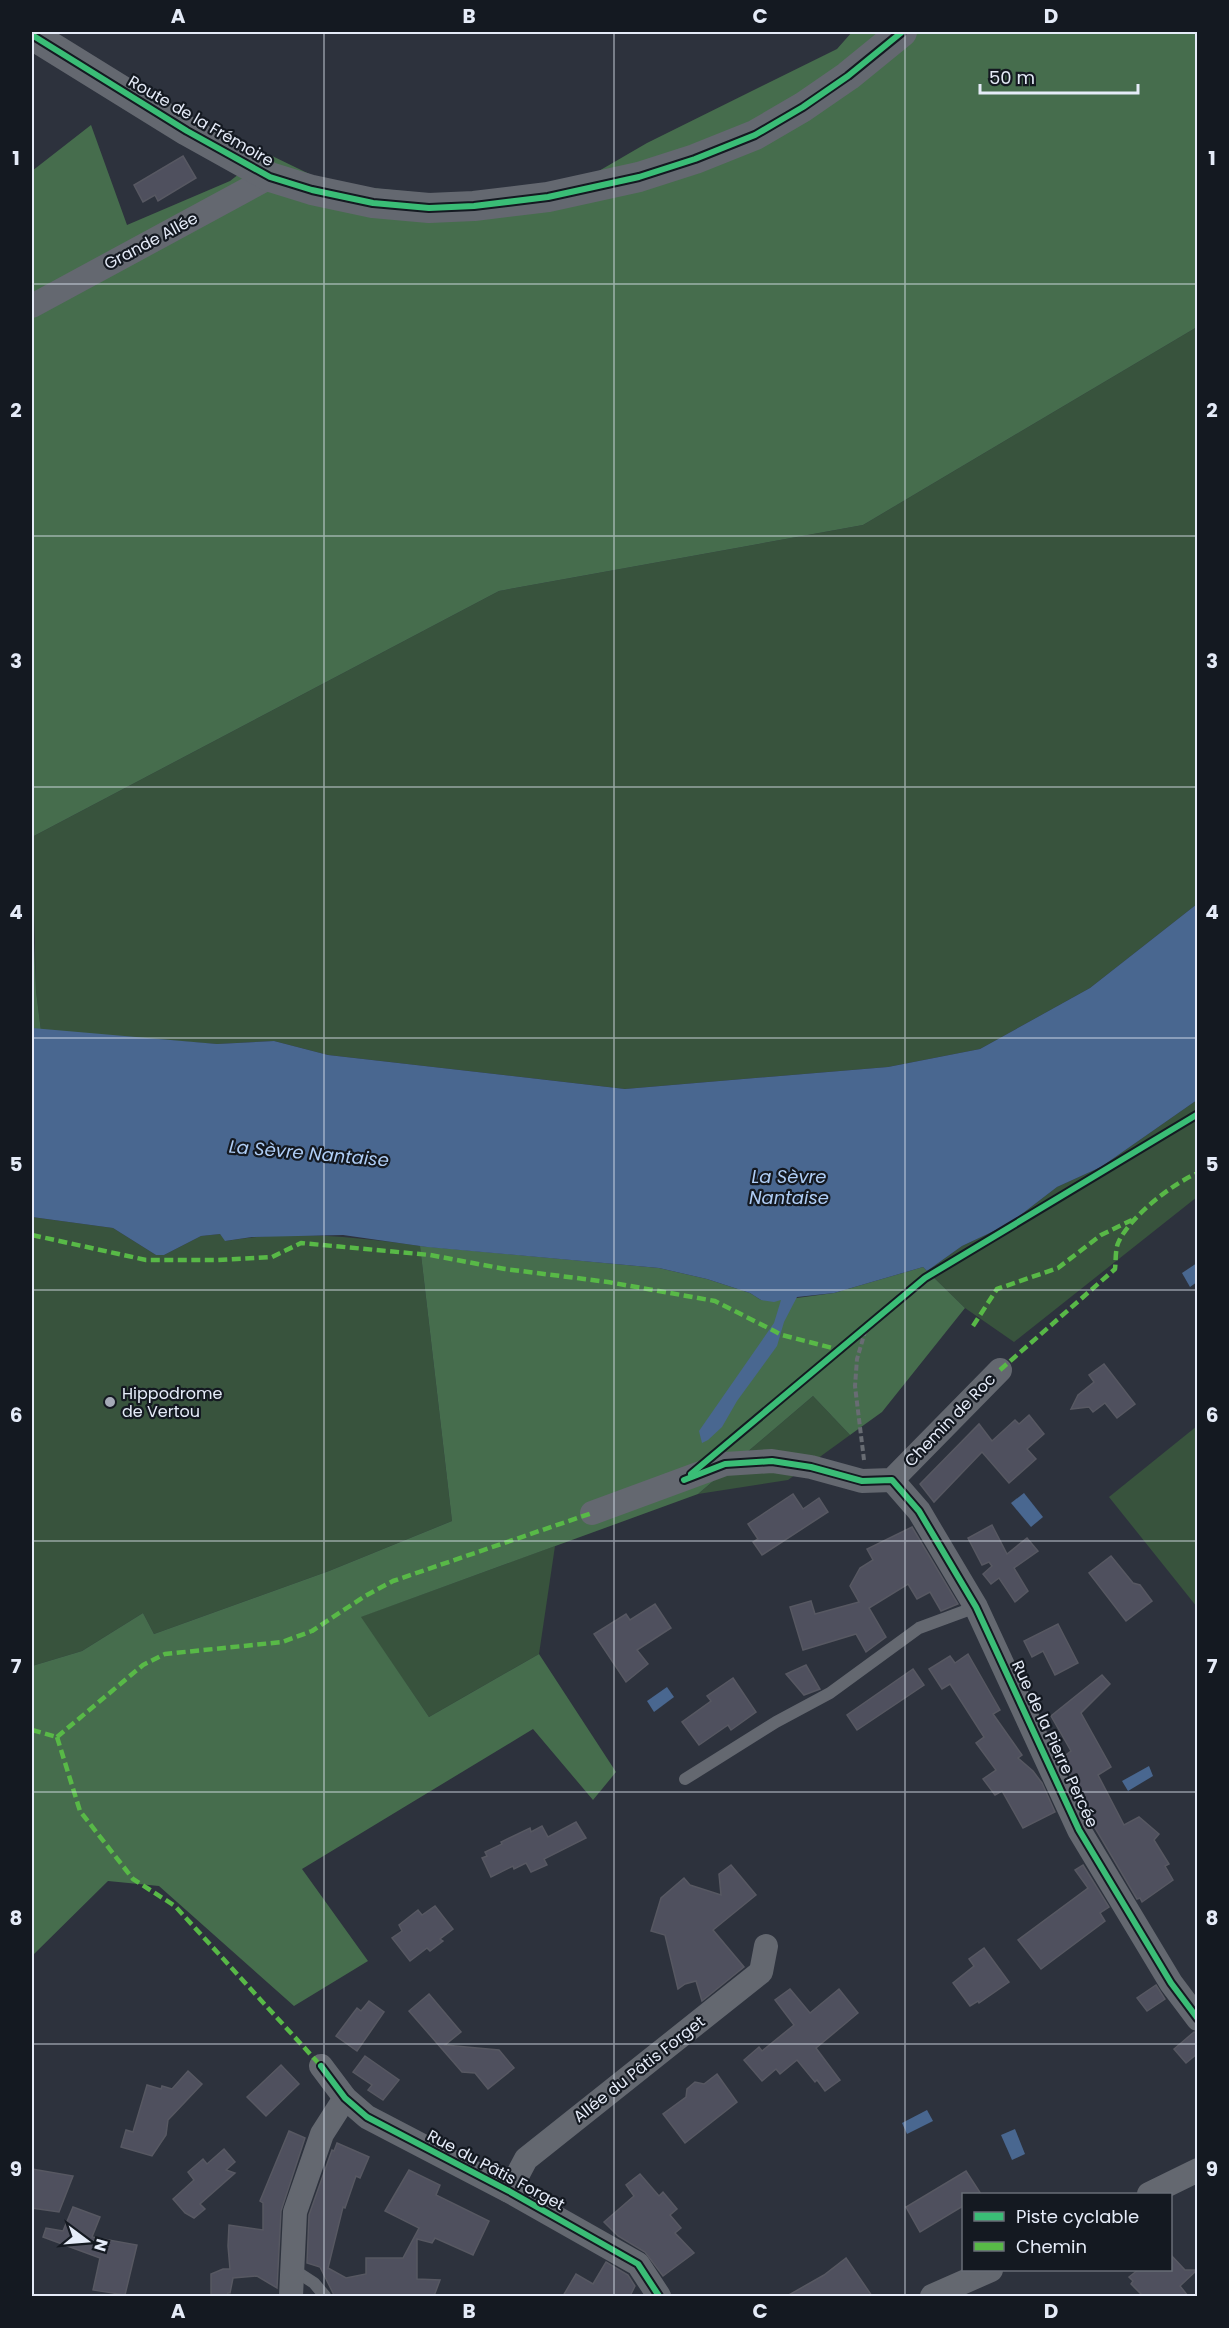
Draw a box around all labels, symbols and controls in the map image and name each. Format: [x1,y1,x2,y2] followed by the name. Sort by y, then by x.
[171,2,186,30] text: A
[462,2,476,30] text: B
[752,2,768,30] text: C
[1044,2,1058,30] text: D
[980,57,1138,95] scale bar
[989,65,1035,90] text: 50 m
[124,70,278,172] street label: Route de la Frémoire
[12,144,20,172] text: 1
[1208,144,1216,172] text: 1
[100,207,202,275] street label: Grande Allée
[10,396,22,424] text: 2
[1206,396,1218,424] text: 2
[10,647,22,675] text: 3
[1206,647,1218,675] text: 3
[9,898,23,926] text: 4
[1205,898,1219,926] text: 4
[228,1134,390,1172] water label: La Sèvre Nantaise
[10,1150,23,1178] text: 5
[1206,1150,1219,1178] text: 5
[749,1164,829,1210] water label: La Sèvre Nantaise
[899,1368,1001,1472] street label: Chemin de Roc
[122,1382,222,1423] place label: Hippodrome de Vertou
[103,1395,117,1409] marker: Hippodrome de Vertou
[10,1401,22,1429] text: 6
[1206,1401,1218,1429] text: 6
[11,1652,22,1680] text: 7
[1207,1652,1218,1680] text: 7
[1006,1657,1104,1831] street label: Rue de la Pierre Percée
[10,1904,22,1932] text: 8
[1206,1904,1218,1932] text: 8
[568,2010,710,2128] street label: Allée du Pâtis Forget
[423,2124,569,2216] street label: Rue du Pâtis Forget
[10,2155,22,2183] text: 9
[1206,2155,1218,2183] text: 9
[962,2193,1172,2271] legend
[1016,2204,1139,2229] text: Piste cyclable
[57,2211,117,2271] north arrow
[1016,2234,1087,2259] text: Chemin
[88,2236,114,2254] text: N
[171,2297,186,2325] text: A
[462,2297,476,2325] text: B
[752,2297,768,2325] text: C
[1044,2297,1058,2325] text: D

